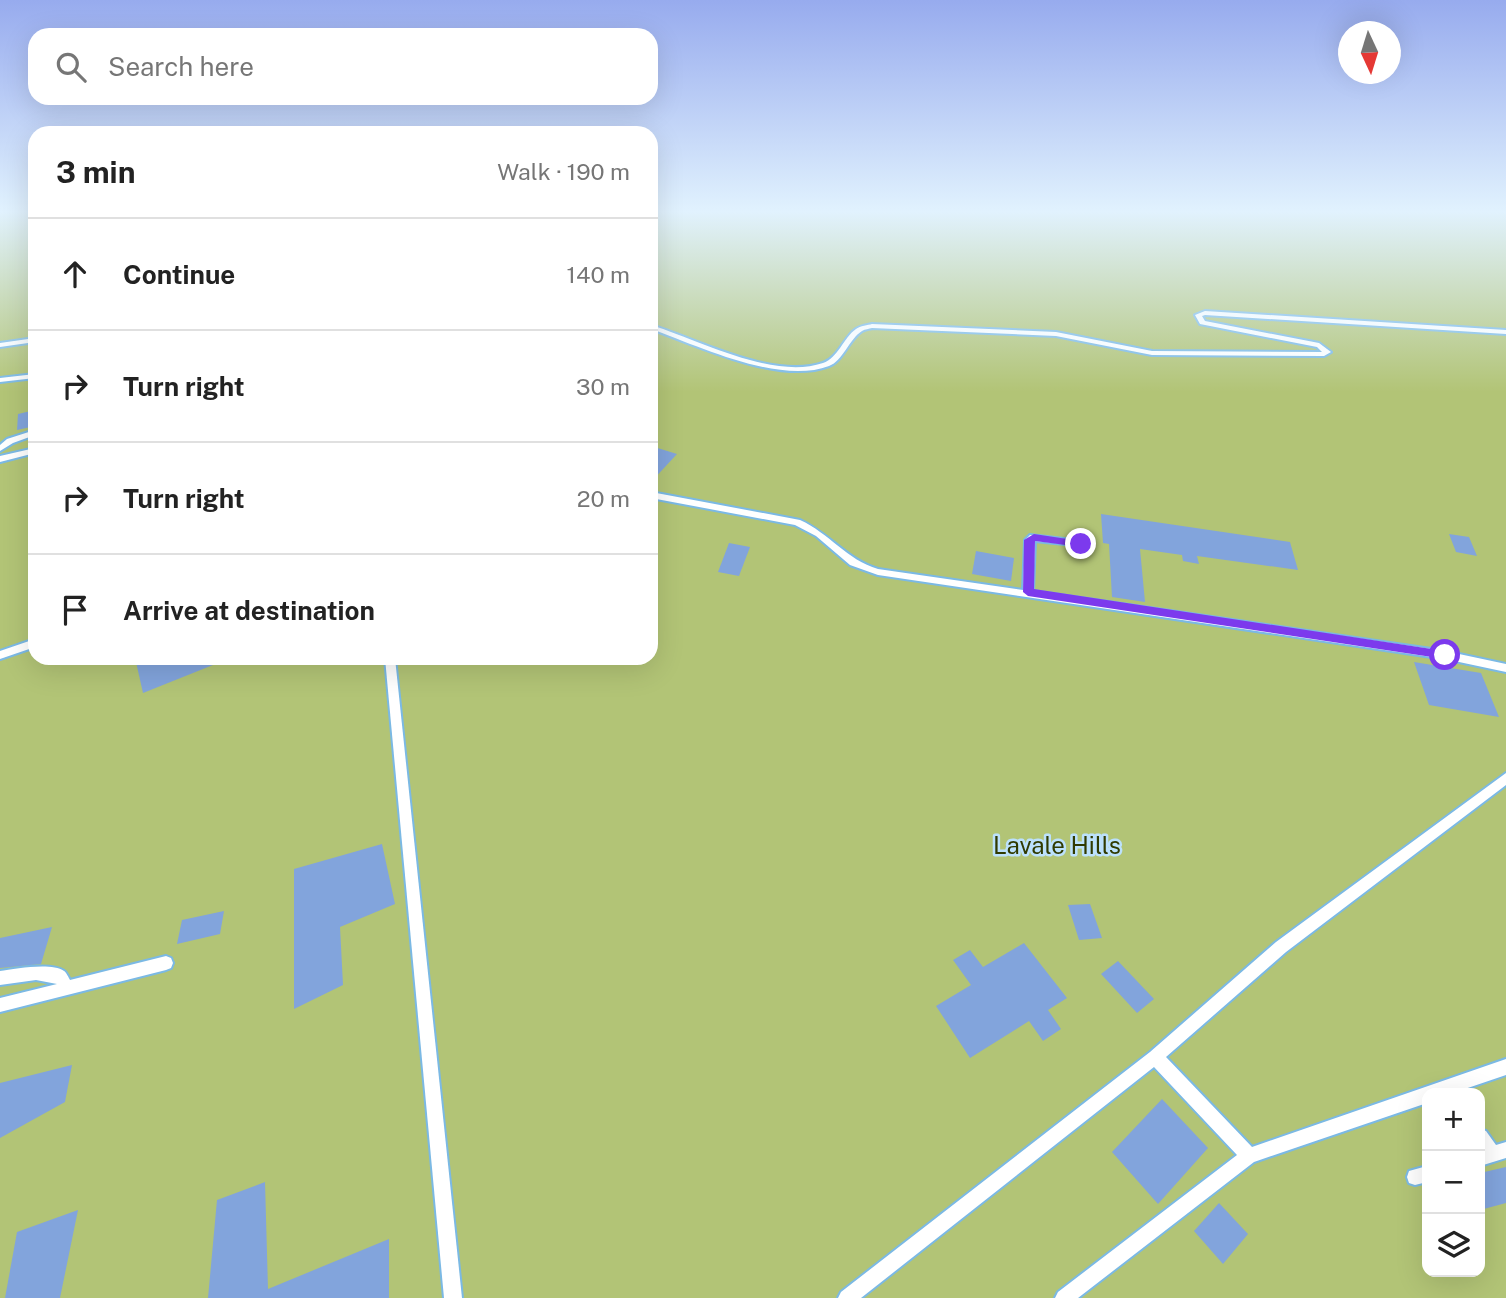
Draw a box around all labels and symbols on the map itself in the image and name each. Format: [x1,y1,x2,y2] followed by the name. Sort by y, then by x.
[1338,21,1401,84] north arrow
[1065,528,1096,559] route end
[1429,639,1460,670] route start
[993,831,1121,859] park label: Lavale Hills

